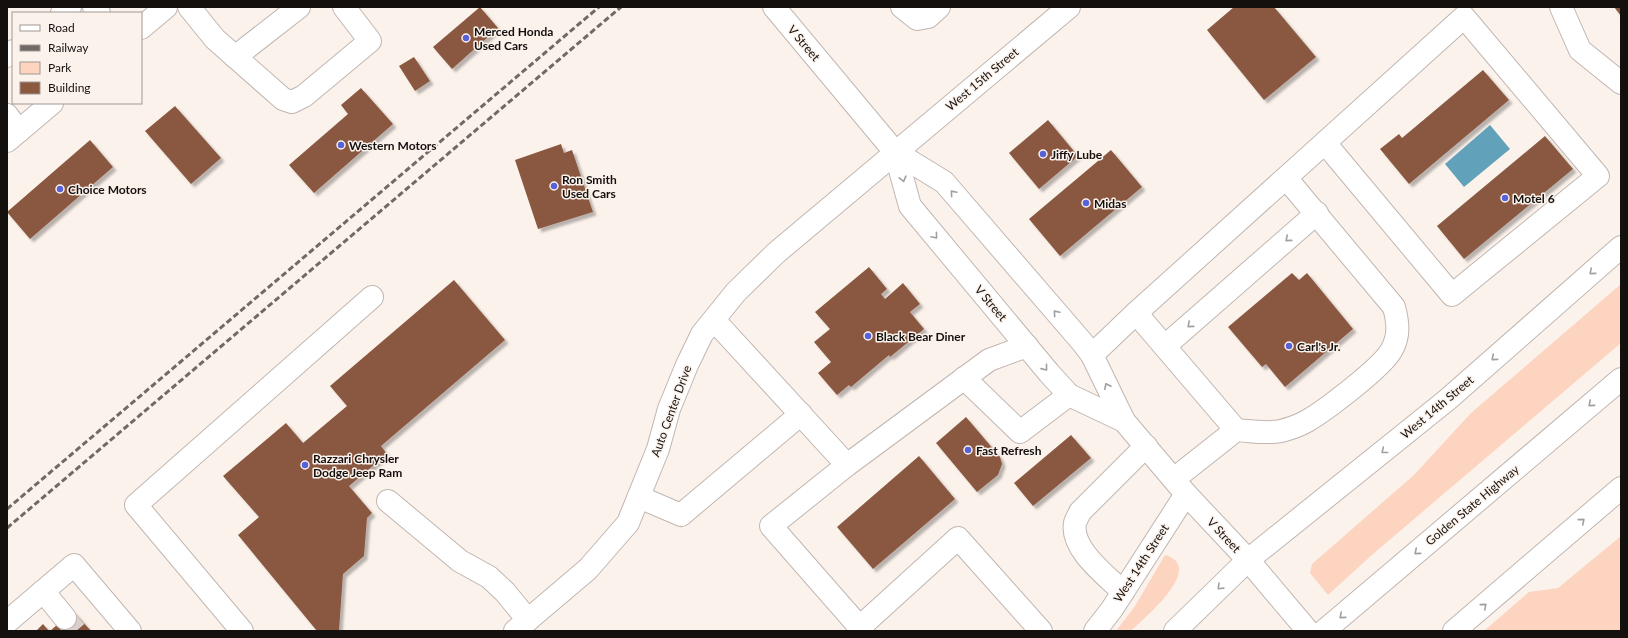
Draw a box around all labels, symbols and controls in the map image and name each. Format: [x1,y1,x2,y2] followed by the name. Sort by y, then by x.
[12,12,142,104] legend
[48,20,75,35] text: Road
[785,22,824,65] street label: V Street
[474,24,553,53] place label: Merced Honda Used Cars
[461,33,471,43] marker: Merced Honda Used Cars
[48,40,89,55] text: Railway
[943,44,1022,114] street label: West 15th Street
[48,60,72,75] text: Park
[48,80,91,95] text: Building
[349,138,437,153] place label: Western Motors
[336,140,346,150] marker: Western Motors
[1051,147,1103,162] place label: Jiffy Lube
[1038,149,1048,159] marker: Jiffy Lube
[562,172,617,201] place label: Ron Smith Used Cars
[898,175,907,182] one-way arrow
[549,181,559,191] marker: Ron Smith Used Cars
[68,182,147,197] place label: Choice Motors
[55,184,65,194] marker: Choice Motors
[951,190,958,198] one-way arrow
[1513,191,1555,206] place label: Motel 6
[1500,193,1510,203] marker: Motel 6
[1094,196,1126,211] place label: Midas
[1081,198,1091,208] marker: Midas
[931,231,938,238] one-way arrow
[1285,234,1292,241] one-way arrow
[1589,268,1596,275] one-way arrow
[972,282,1011,325] street label: V Street
[1054,310,1061,317] one-way arrow
[1187,320,1195,327] one-way arrow
[876,329,966,344] place label: Black Bear Diner
[863,331,873,341] marker: Black Bear Diner
[1297,339,1341,354] place label: Carl's Jr.
[1284,341,1294,351] marker: Carl's Jr.
[1491,354,1499,361] one-way arrow
[648,363,694,459] street label: Auto Center Drive
[1040,363,1047,371] one-way arrow
[1398,372,1477,442] street label: West 14th Street
[1104,383,1112,390] one-way arrow
[1589,400,1596,407] one-way arrow
[976,443,1042,458] place label: Fast Refresh
[963,445,973,455] marker: Fast Refresh
[1381,446,1388,453] one-way arrow
[313,451,402,480] place label: Razzari Chrysler Dodge Jeep Ram
[300,460,310,470] marker: Razzari Chrysler Dodge Jeep Ram
[1422,461,1522,549] street label: Golden State Highway
[1204,514,1244,556] street label: V Street
[1578,519,1585,526] one-way arrow
[1110,520,1172,605] street label: West 14th Street
[1415,547,1422,554] one-way arrow
[1217,582,1225,590] one-way arrow
[1479,603,1486,610] one-way arrow
[1339,611,1347,618] one-way arrow

